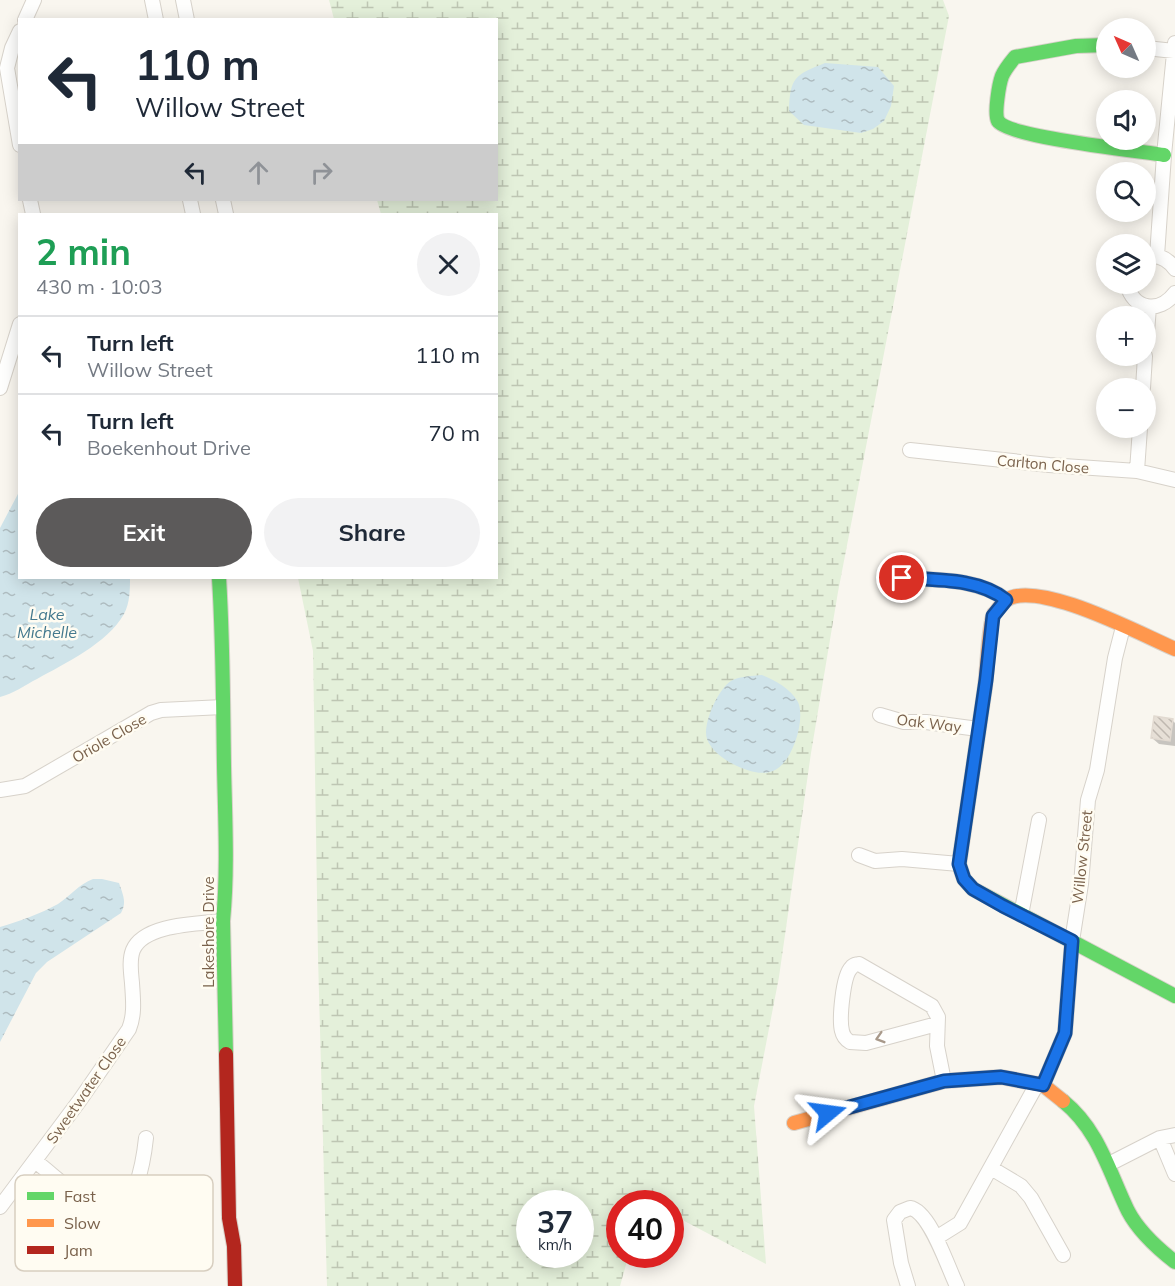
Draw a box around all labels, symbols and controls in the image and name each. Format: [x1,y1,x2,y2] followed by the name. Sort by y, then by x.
[1096,18,1156,78] north arrow
[1096,18,1156,438] map controls
[135,38,260,91] text: 110 m
[36,42,114,120] icon: left
[135,90,305,124] text: Willow Street
[1096,90,1156,150] button: sound
[179,156,212,189] icon: left
[242,156,275,189] icon: ahead
[305,156,338,189] icon: right
[1096,162,1156,222] button: search
[36,229,131,274] text: 2 min
[417,233,480,296] button: close
[1096,234,1156,294] button: layers
[36,274,162,299] text: 430 m · 10:03
[1096,306,1156,366] button: +
[87,329,174,357] text: Turn left
[36,339,69,372] icon: left
[415,341,480,369] text: 110 m
[87,357,213,382] text: Willow Street
[1096,378,1156,438] button: −
[87,407,174,435] text: Turn left
[36,417,69,450] icon: left
[429,419,480,447] text: 70 m
[87,435,251,460] text: Boekenhout Drive
[996,451,1090,477] street label: Carlton Close
[36,498,252,567] button: Exit
[264,498,480,567] button: Share
[876,552,927,603] pin
[885,561,918,594] icon: arrive
[17,604,77,642] water label: Lake Michelle
[68,709,150,767] street label: Oriole Close
[896,710,962,736] street label: Oak Way
[1068,809,1096,905] street label: Willow Street
[199,876,218,988] street label: Lakeshore Drive
[875,1031,886,1044] one-way arrow
[42,1033,130,1147] street label: Sweetwater Close
[796,1081,860,1145] position arrow
[15,1175,213,1271] legend
[64,1186,96,1206] text: Fast
[606,1190,684,1268] speed limit sign: 40
[537,1203,573,1241] text: 37
[64,1213,101,1233] text: Slow
[538,1235,572,1254] text: km/h
[64,1240,93,1260] text: Jam

